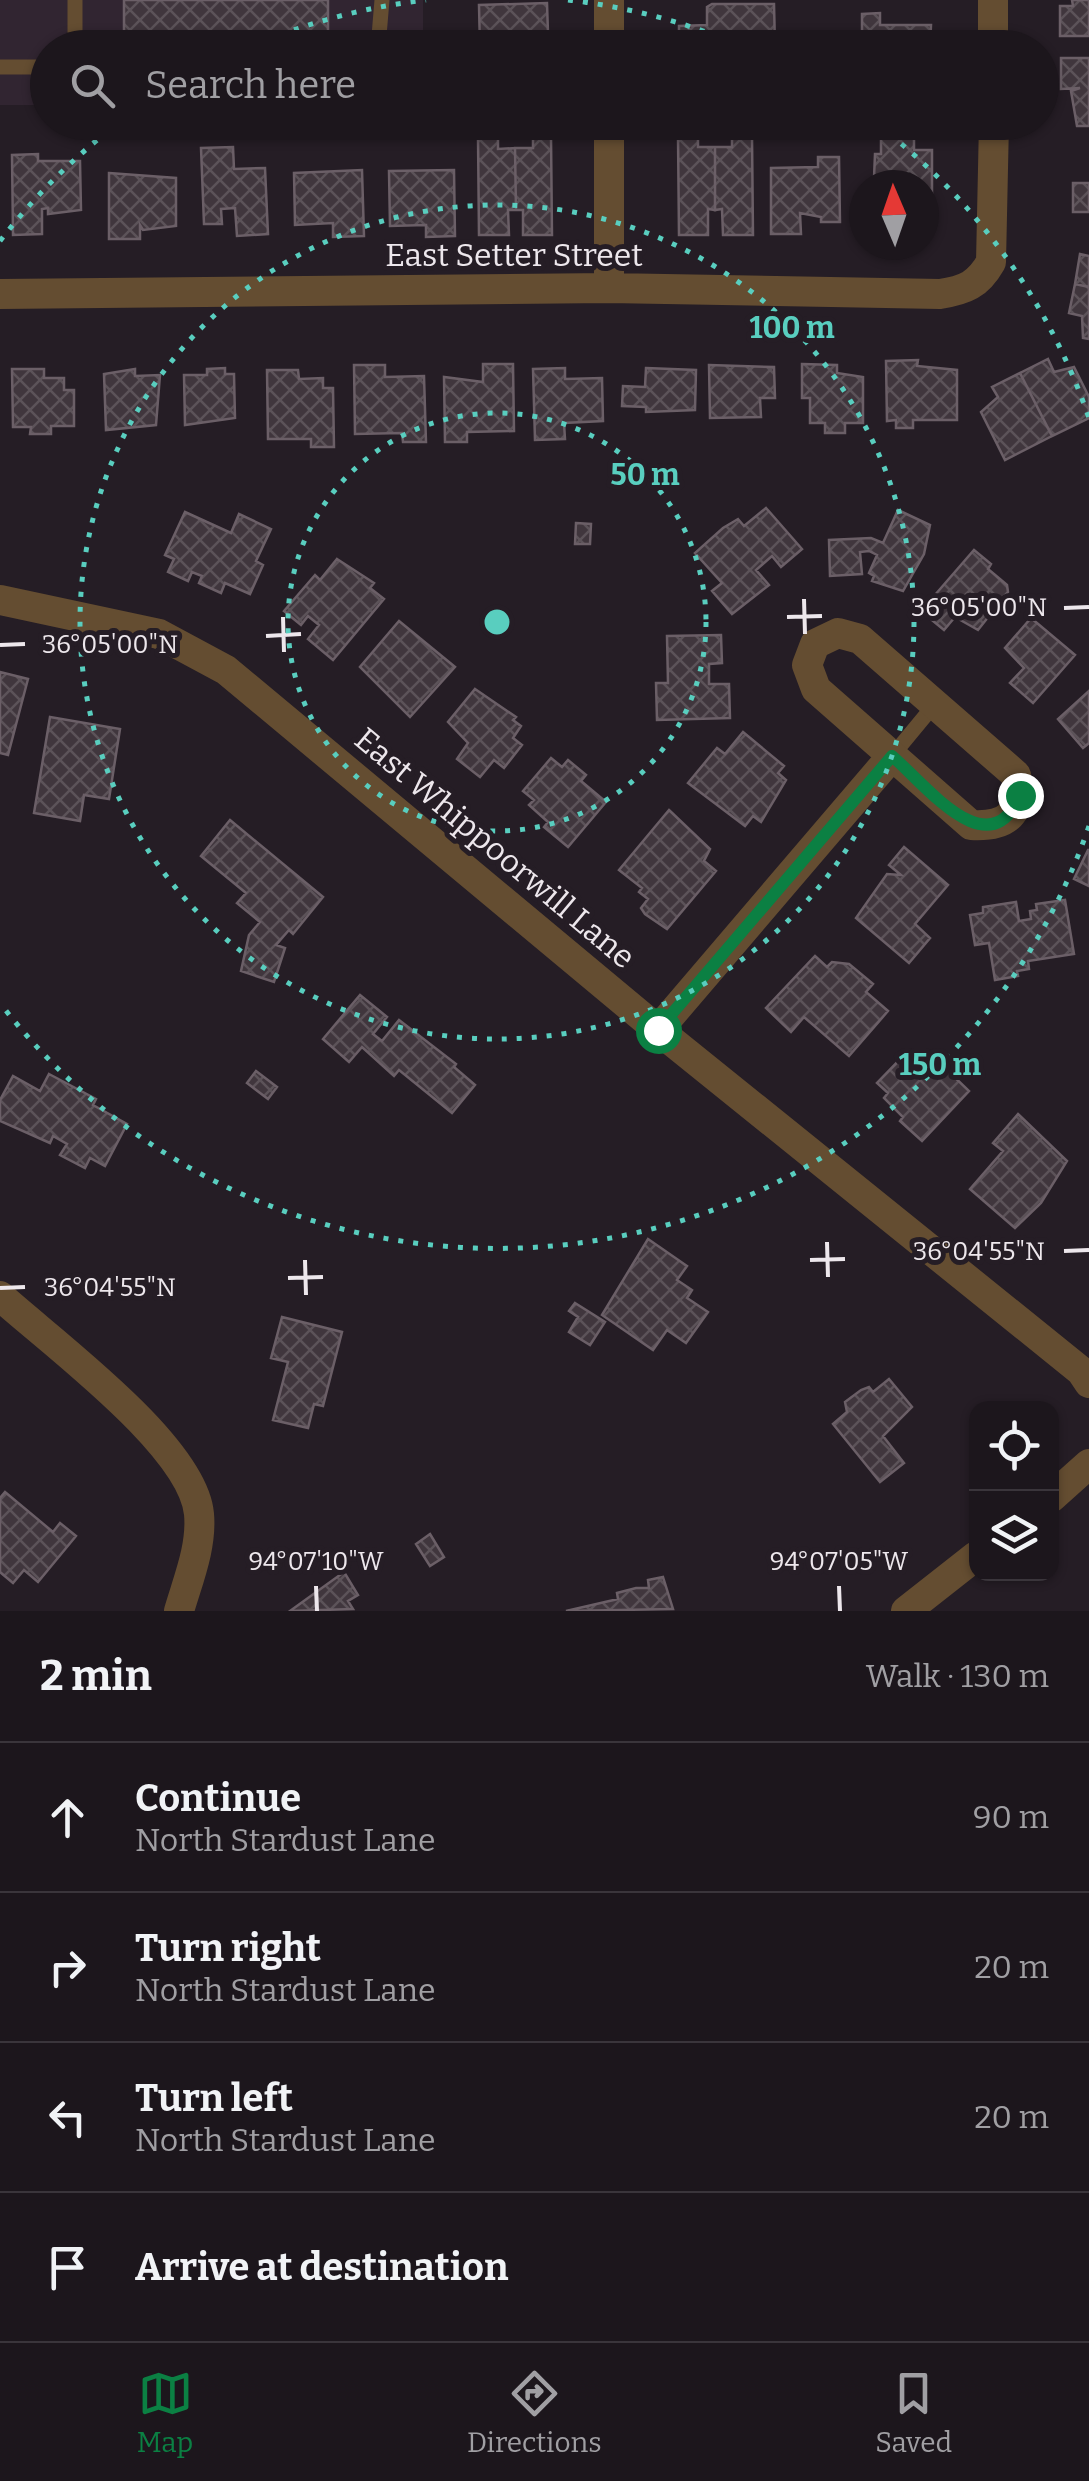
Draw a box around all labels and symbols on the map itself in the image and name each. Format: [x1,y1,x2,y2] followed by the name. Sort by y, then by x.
[849,170,939,260] north arrow
[385,236,643,274] street label: East Setter Street
[749,310,835,346] text: 100 m
[610,457,680,493] text: 50 m
[911,593,1047,623] text: 36°05'00"N
[479,604,515,640] centre of rings
[42,630,178,660] text: 36°05'00"N
[347,720,643,976] street label: East Whippoorwill Lane
[998,773,1044,819] route end
[636,1008,682,1054] route start
[899,1047,982,1083] text: 150 m
[913,1237,1045,1267] text: 36°04'55"N
[44,1273,176,1303] text: 36°04'55"N
[248,1547,384,1577] text: 94°07'10"W
[770,1547,909,1577] text: 94°07'05"W

